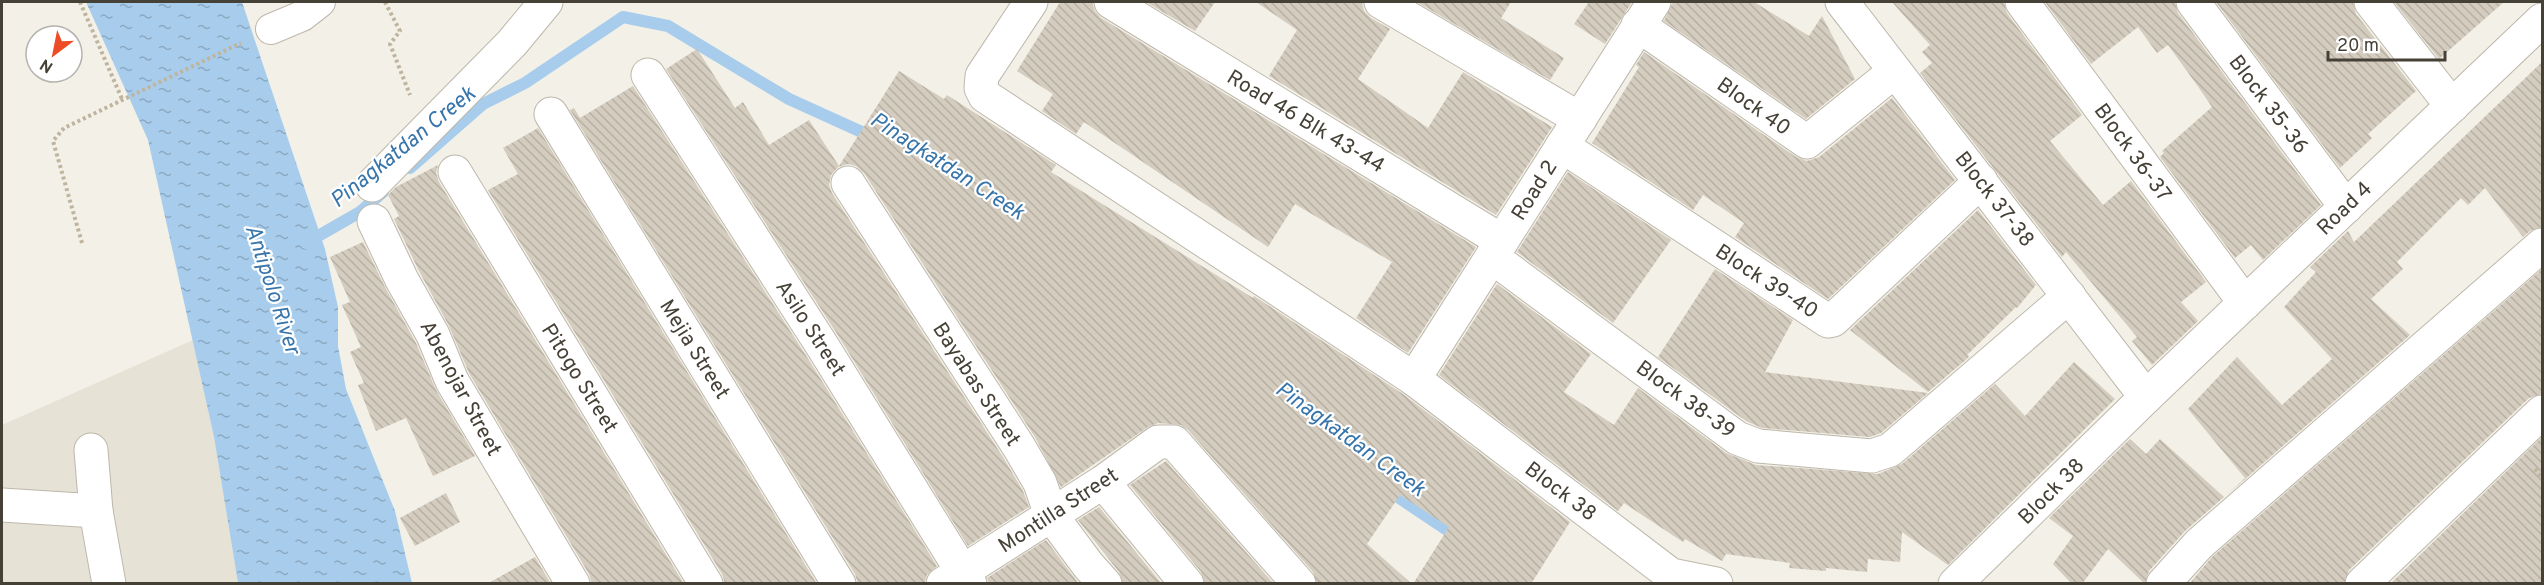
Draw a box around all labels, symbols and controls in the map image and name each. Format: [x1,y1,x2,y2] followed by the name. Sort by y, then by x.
[24,24,84,84] north arrow
[2328,24,2445,62] scale bar
[2337,35,2379,58] text: 20 m
[2222,50,2314,160] street label: Block 35-36
[37,53,57,77] text: N
[1221,64,1389,180] street label: Road 46 Blk 43-44
[1711,72,1795,143] street label: Block 40
[326,81,482,215] water label: Pinagkatdan Creek
[2087,98,2176,207] street label: Block 36-37
[864,107,1030,228] water label: Pinagkatdan Creek
[1948,147,2040,253] street label: Block 37-38
[1506,155,1564,226] street label: Road 2
[2312,176,2378,242] street label: Road 4
[238,222,306,360] water label: Antipolo River
[1710,239,1823,326] street label: Block 39-40
[769,276,851,382] street label: Asilo Street
[652,295,735,405] street label: Mejia Street
[413,316,507,461] street label: Abenojar Street
[926,318,1026,452] street label: Bayabas Street
[534,319,623,439] street label: Pitogo Street
[1630,355,1740,445] street label: Block 38-39
[1269,377,1431,504] water label: Pinagkatdan Creek
[2013,453,2091,531] street label: Block 38
[1519,456,1602,528] street label: Block 38
[994,462,1124,560] street label: Montilla Street

